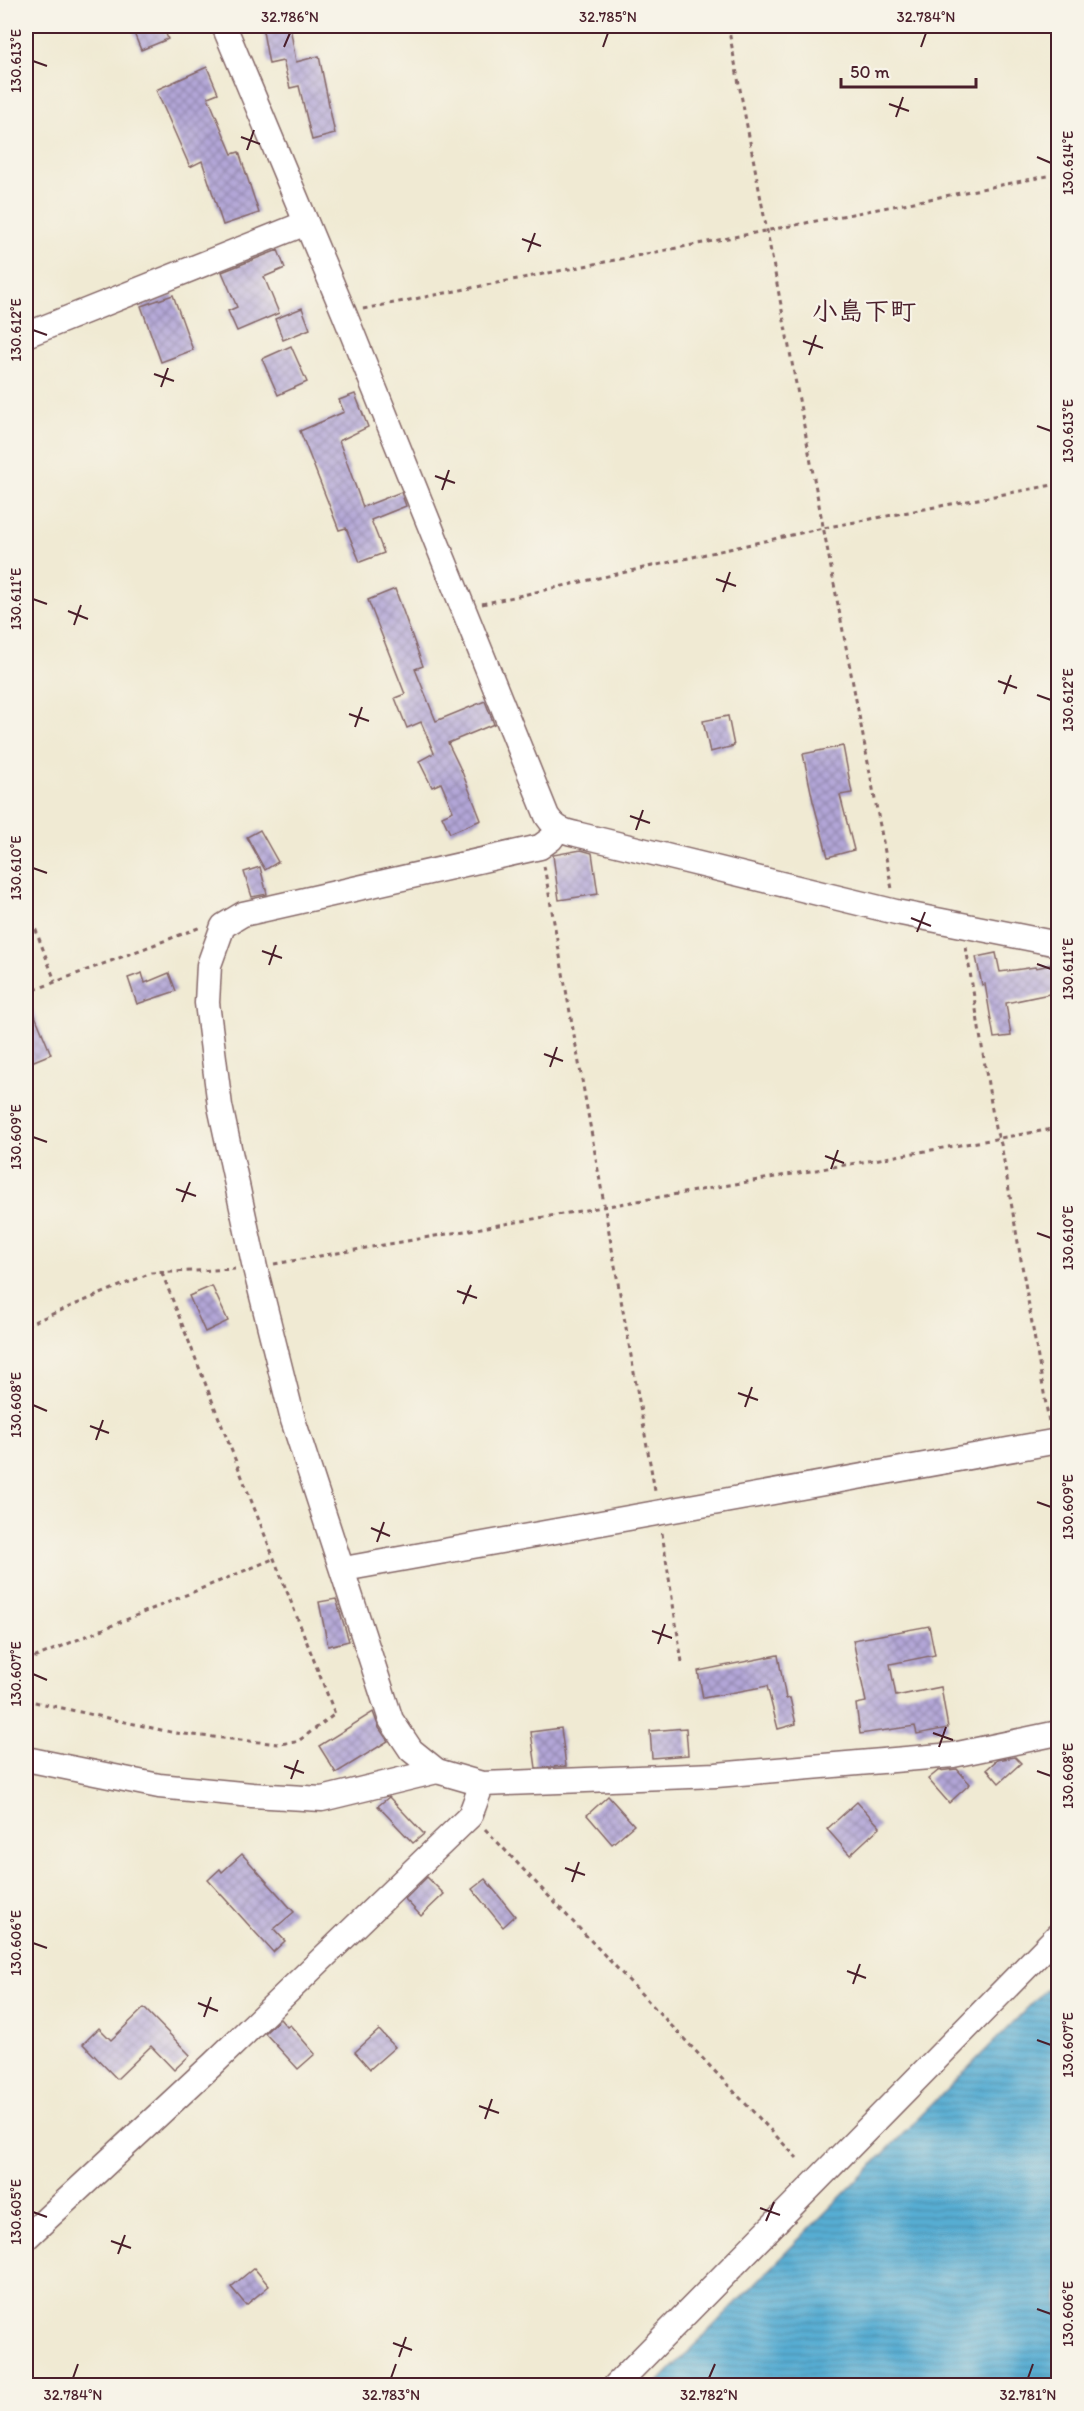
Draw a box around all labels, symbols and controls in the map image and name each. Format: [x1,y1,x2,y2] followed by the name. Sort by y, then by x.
[261,8,319,26] text: 32.786°N
[579,8,637,26] text: 32.785°N
[897,8,955,26] text: 32.784°N
[7,29,25,93] text: 130.613°E
[841,51,976,89] scale bar
[850,61,890,83] text: 50 m
[1059,131,1077,195] text: 130.614°E
[812,295,916,327] district label: 小島下町
[7,298,25,362] text: 130.612°E
[1059,399,1077,463] text: 130.613°E
[7,568,25,630] text: 130.611°E
[1059,668,1077,732] text: 130.612°E
[7,836,25,900] text: 130.610°E
[1059,938,1077,1000] text: 130.611°E
[7,1104,25,1170] text: 130.609°E
[1059,1206,1077,1270] text: 130.610°E
[7,1372,25,1438] text: 130.608°E
[1059,1474,1077,1540] text: 130.609°E
[7,1641,25,1707] text: 130.607°E
[1059,1743,1077,1809] text: 130.608°E
[7,1910,25,1976] text: 130.606°E
[1059,2012,1077,2078] text: 130.607°E
[7,2179,25,2245] text: 130.605°E
[1059,2281,1077,2347] text: 130.606°E
[44,2386,102,2404] text: 32.784°N
[362,2386,420,2404] text: 32.783°N
[680,2386,738,2404] text: 32.782°N
[1000,2386,1056,2404] text: 32.781°N

